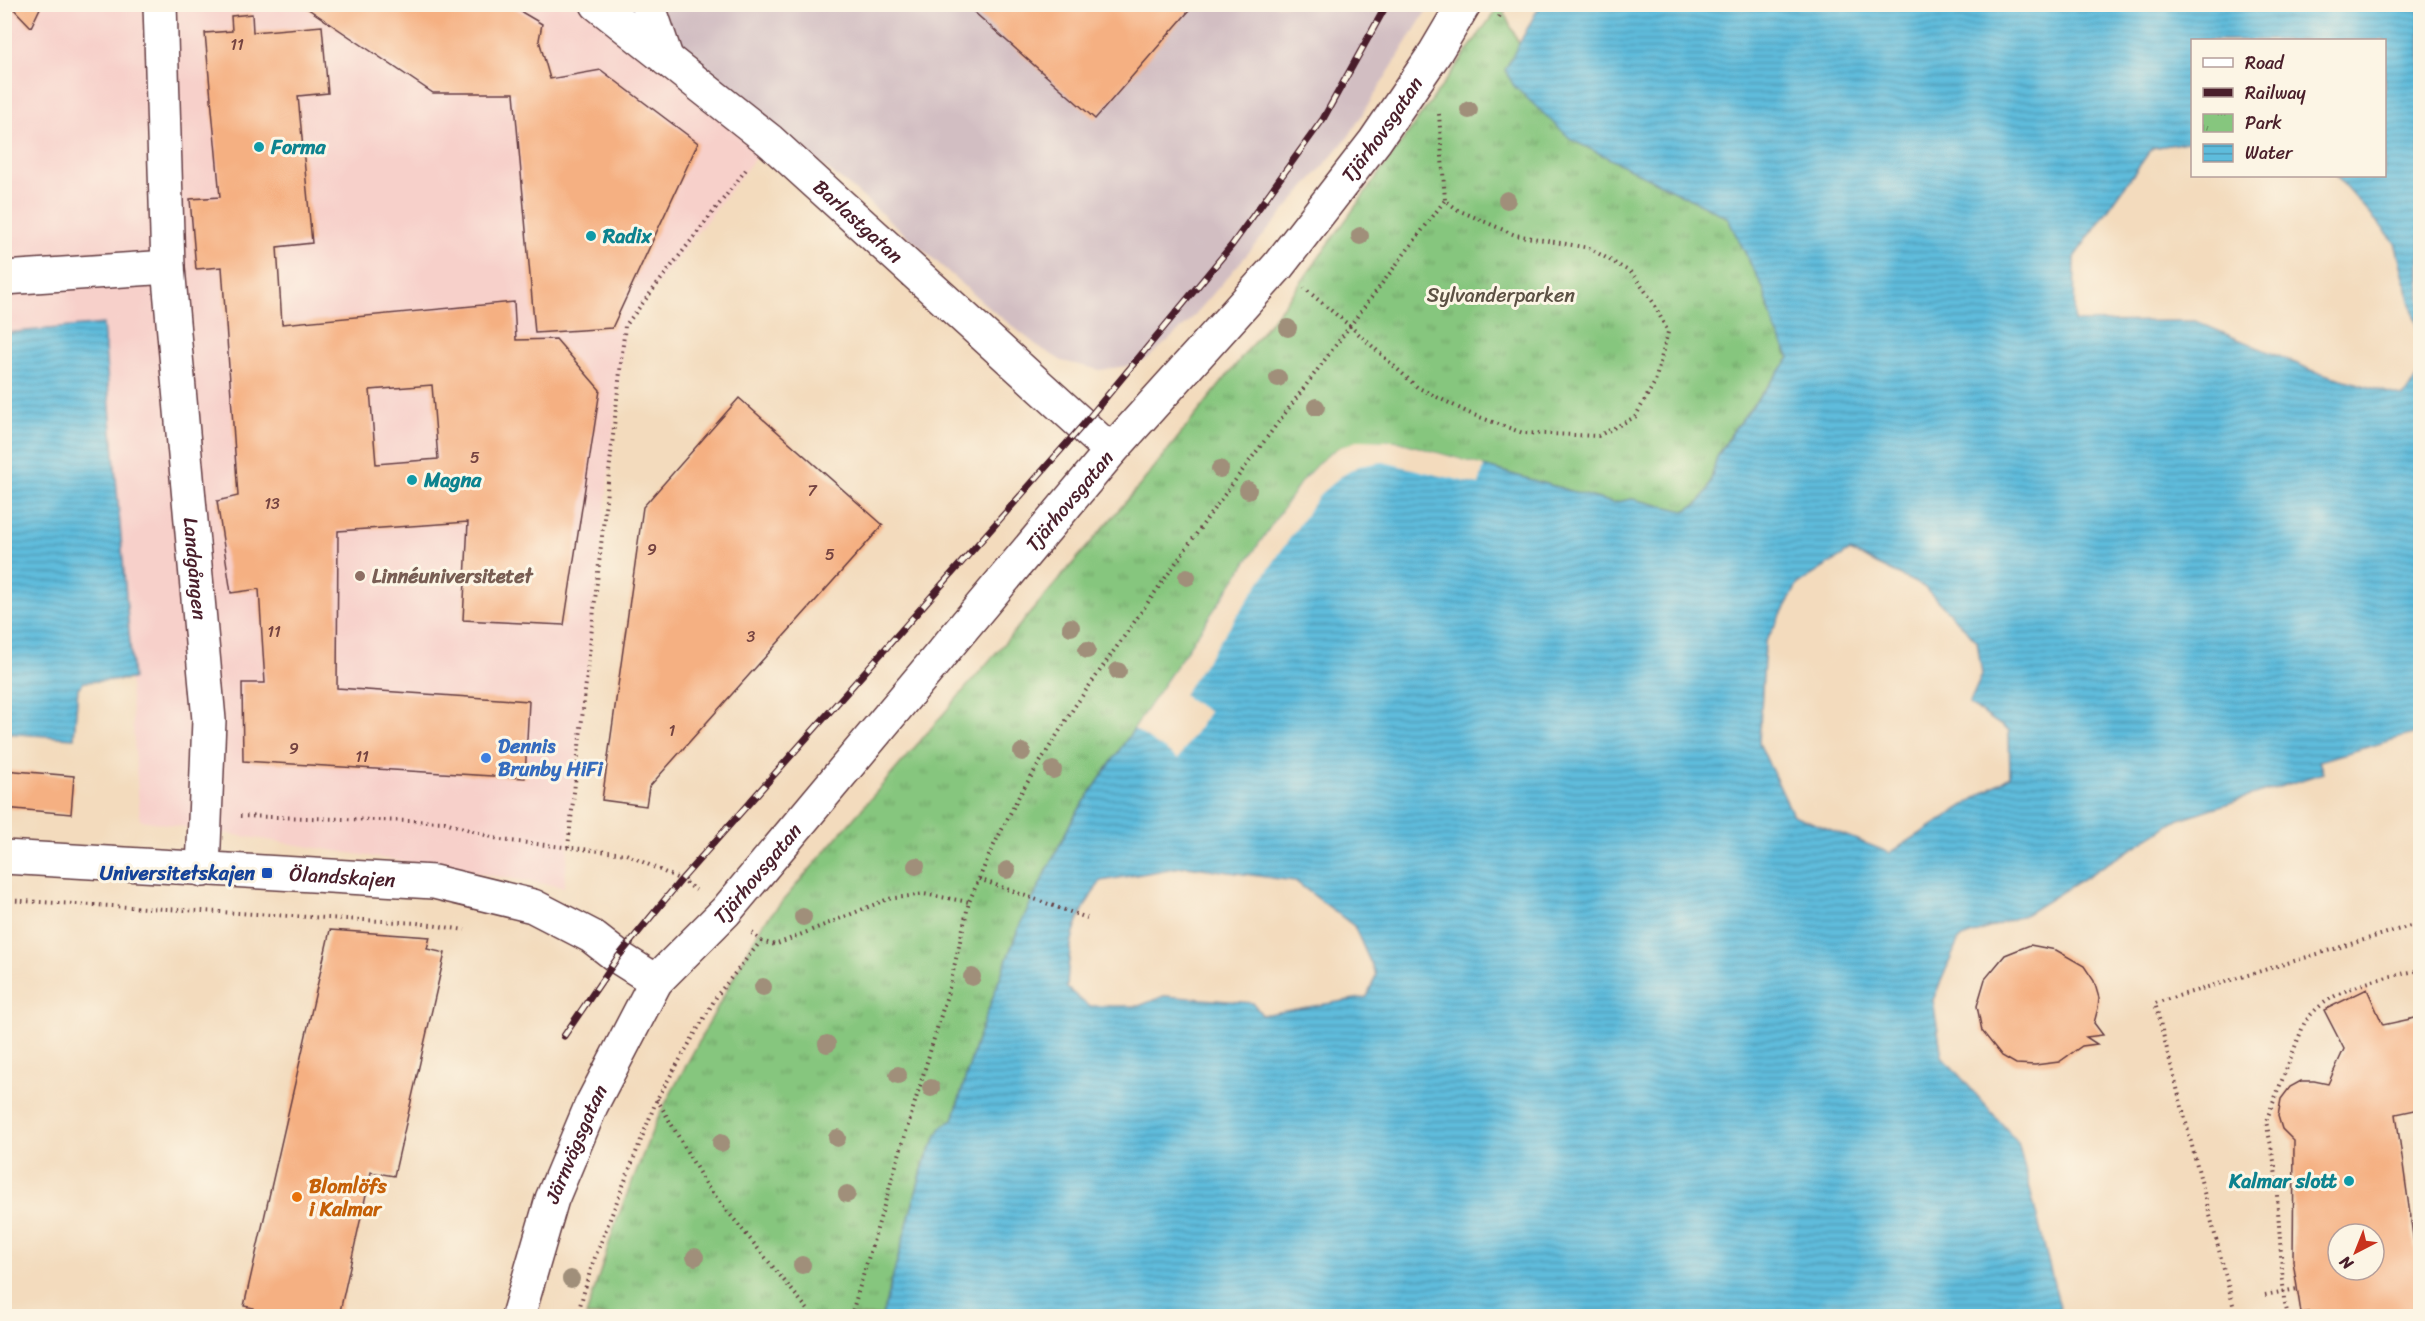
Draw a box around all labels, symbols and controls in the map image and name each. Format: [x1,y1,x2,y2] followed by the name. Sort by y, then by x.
[230,30,244,59] house number: 11
[2191,39,2386,177] legend
[2245,47,2285,79] text: Road
[1332,69,1433,190] street label: Tjärhovsgatan
[2245,77,2307,109] text: Railway
[2245,107,2282,139] text: Park
[270,130,327,165] place label: Forma
[2245,137,2294,169] text: Water
[252,140,266,154] marker: Forma
[805,171,912,273] street label: Barlastgatan
[602,219,652,254] place label: Radix
[584,229,598,243] marker: Radix
[1427,278,1575,313] park label: Sylvanderparken
[1017,442,1123,560] street label: Tjärhovsgatan
[470,443,480,472] house number: 5
[423,463,482,498] place label: Magna
[405,473,419,487] marker: Magna
[807,476,817,505] house number: 7
[264,489,280,518] house number: 13
[173,516,217,622] street label: Landgången
[647,535,657,564] house number: 9
[825,540,835,569] house number: 5
[372,559,535,594] place label: Linnéuniversitetet
[353,569,367,583] marker: Linnéuniversitetet
[267,617,281,646] house number: 11
[747,622,756,651] house number: 3
[669,716,676,745] house number: 1
[498,729,604,787] place label: Dennis Brunby HiFi
[289,734,299,763] house number: 9
[355,742,369,771] house number: 11
[479,751,493,765] marker: Dennis Brunby HiFi
[705,815,811,933] street label: Tjärhovsgatan
[100,856,255,891] place label: Universitetskajen
[288,857,397,898] street label: Ölandskajen
[260,866,274,880] marker: Universitetskajen
[535,1078,618,1210] street label: Järnvägsgatan
[2228,1164,2337,1199] place label: Kalmar slott
[309,1169,388,1227] place label: Blomlöfs i Kalmar
[2342,1174,2356,1188] marker: Kalmar slott
[290,1190,304,1204] marker: Blomlöfs i Kalmar
[2326,1222,2386,1282] north arrow
[2332,1248,2361,1278] text: N

